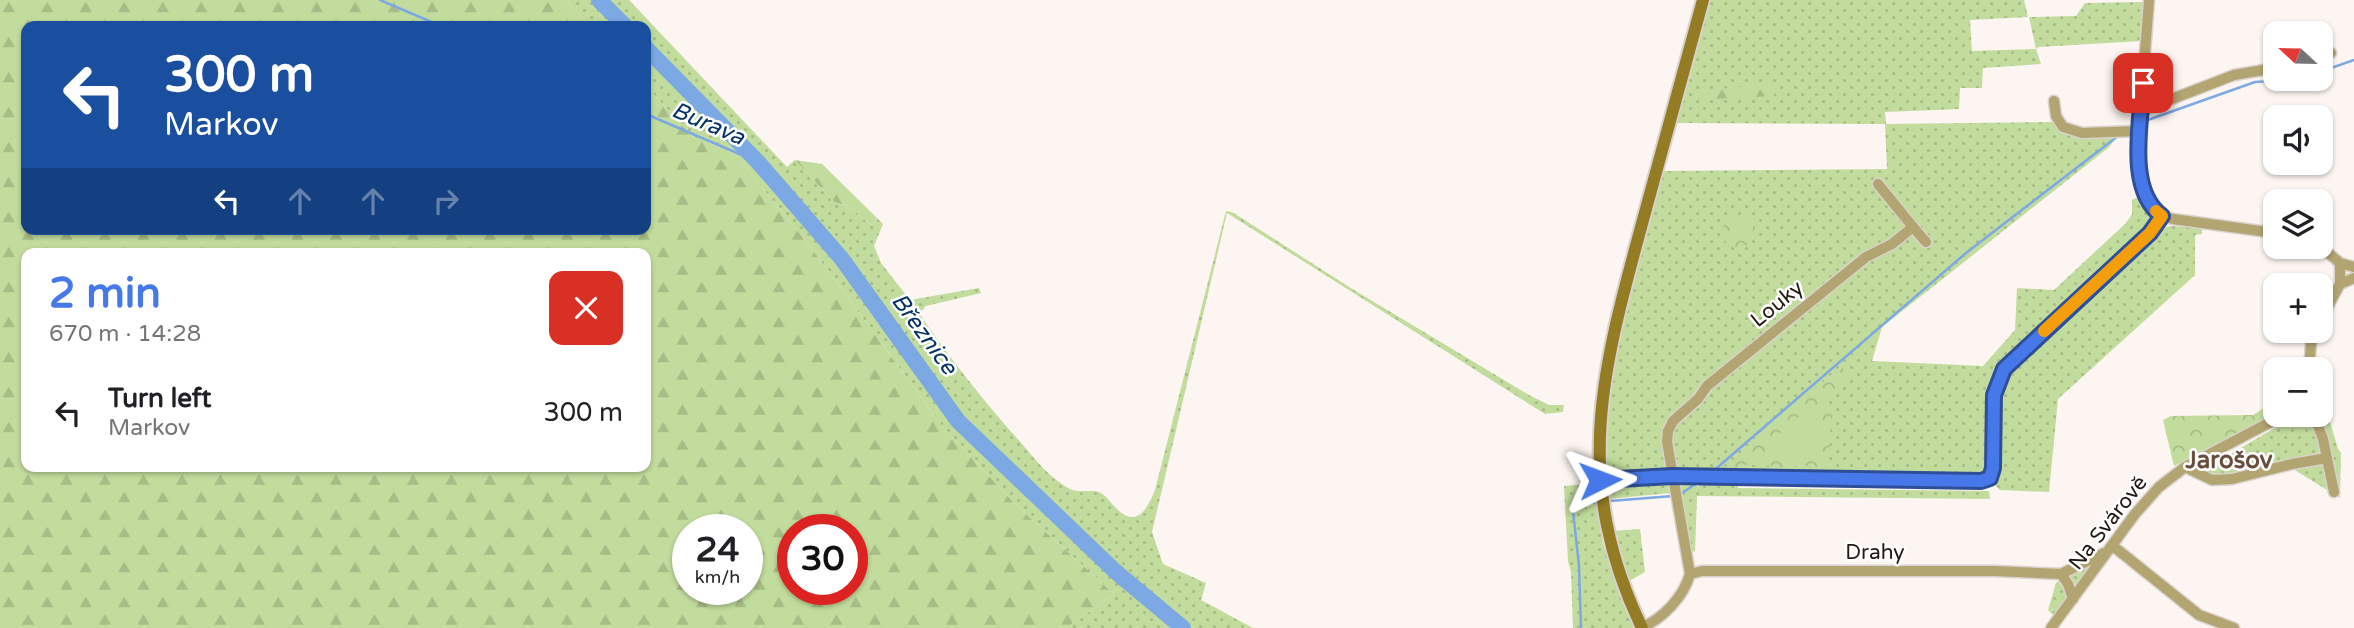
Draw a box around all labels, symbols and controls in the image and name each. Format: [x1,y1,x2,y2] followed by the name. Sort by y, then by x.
[2263,21,2333,91] north arrow
[2263,21,2333,427] map controls
[164,46,314,105] text: 300 m
[49,49,140,140] icon: left
[2113,53,2173,113] pin
[2124,64,2162,102] icon: arrive
[667,96,750,152] water label: Burava
[2263,105,2333,175] button: sound
[164,106,279,144] text: Markov
[208,182,246,220] icon: left
[281,182,319,220] icon: ahead
[354,182,392,220] icon: ahead
[427,182,465,220] icon: right
[2263,189,2333,259] button: layers
[49,268,161,319] text: 2 min
[549,271,623,345] button: close
[2263,273,2333,343] button: +
[1746,275,1808,333] street label: Louky
[885,288,964,382] water label: Březnice
[49,320,201,348] text: 670 m · 14:28
[2263,357,2333,427] button: −
[108,383,211,414] text: Turn left
[49,394,87,432] icon: left
[543,397,623,428] text: 300 m
[108,414,190,442] text: Markov
[1563,443,1637,517] position arrow
[2185,446,2273,475] district label: Jarošov
[2064,471,2153,575] street label: Na Svárově
[777,514,868,605] speed limit sign: 30
[696,529,739,571] text: 24
[1845,540,1905,565] street label: Drahy
[695,566,740,588] text: km/h

